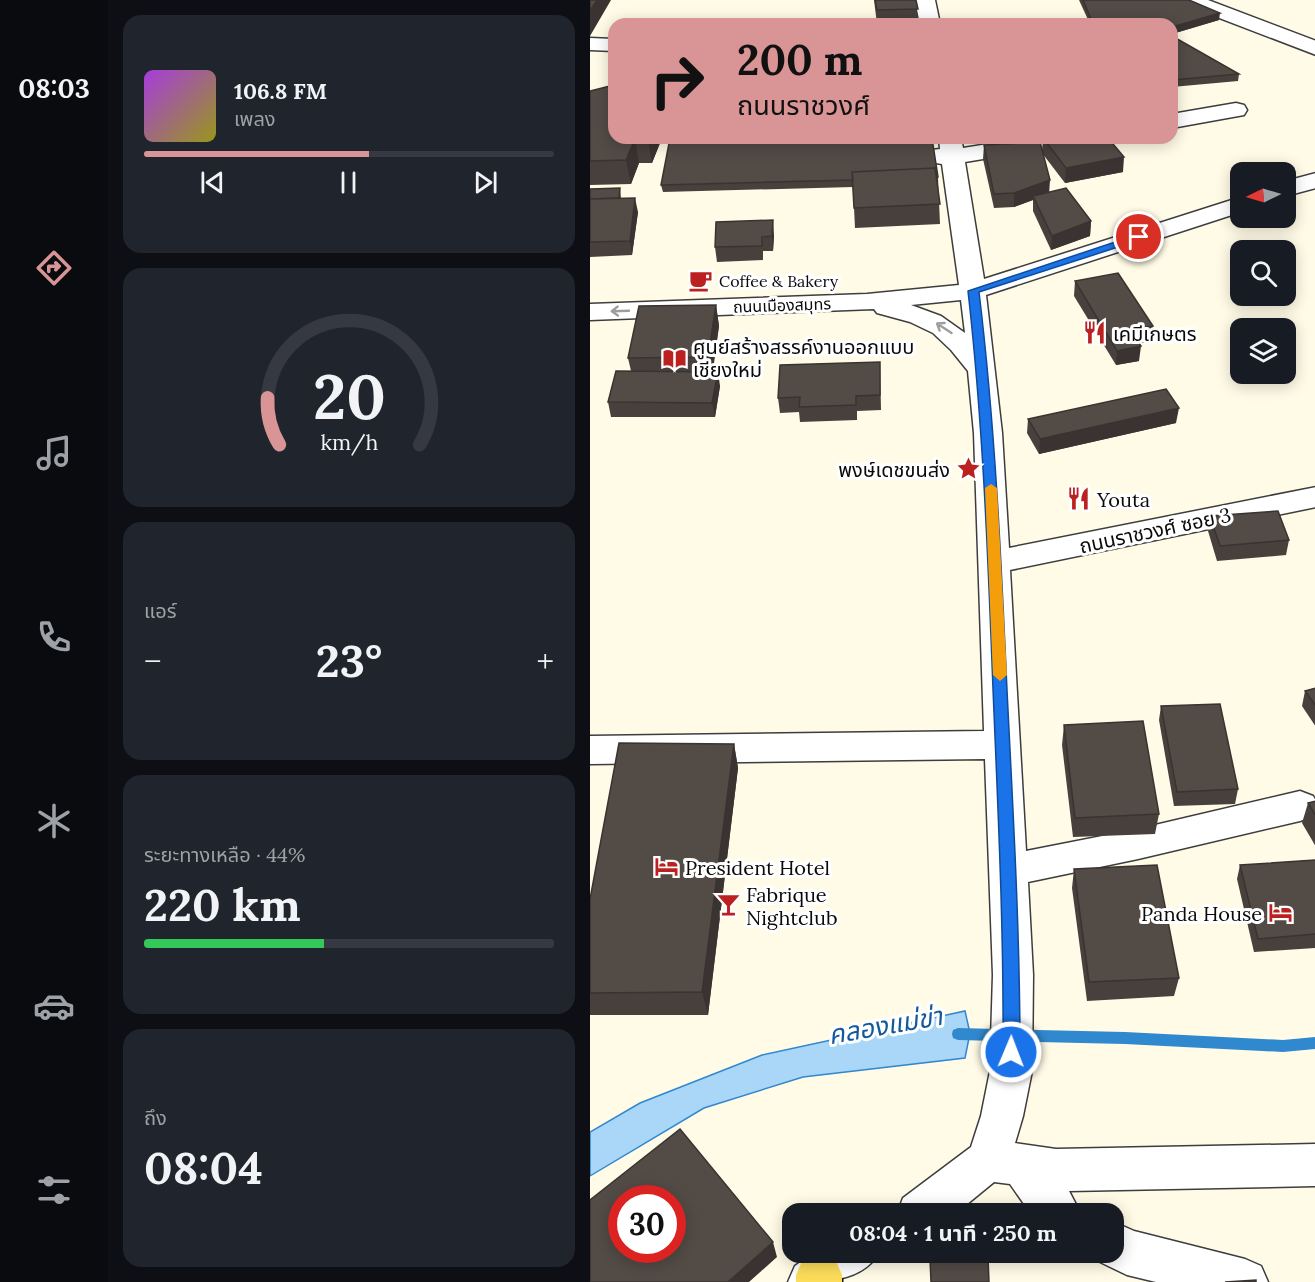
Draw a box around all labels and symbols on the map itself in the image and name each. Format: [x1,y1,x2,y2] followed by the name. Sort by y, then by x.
[1230,162,1296,228] north arrow
[1113,211,1164,262] pin
[688,268,714,294] cafe icon: Coffee & Bakery
[719,271,839,291] place label: Coffee & Bakery
[733,293,832,317] street label: ถนนเมืองสมุทร
[610,305,630,316] one-way arrow
[1082,320,1108,346] restaurant icon: เคมีเกษตร
[935,321,952,334] one-way arrow
[1113,321,1196,346] place label: เคมีเกษตร
[693,334,914,382] place label: ศูนย์สร้างสรรค์งานออกแบบ เชียงใหม่
[662,345,688,371] library icon: ศูนย์สร้างสรรค์งานออกแบบ เชียงใหม่
[955,456,981,482] place icon: พงษ์เดชขนส่ง
[838,457,950,482] place label: พงษ์เดชขนส่ง
[1066,486,1092,512] restaurant icon: Youta
[1096,487,1150,512] place label: Youta
[1077,502,1233,558] street label: ถนนราชวงศ์ ซอย 3
[654,854,680,880] hotel icon: President Hotel
[685,855,830,880] place label: President Hotel
[746,882,838,930] place label: Fabrique Nightclub
[715,892,741,918] bar icon: Fabrique Nightclub
[1267,900,1293,926] hotel icon: Panda House
[1141,901,1262,926] place label: Panda House
[825,998,946,1051] water label: คลองแม่ข่า
[979,1020,1043,1084] position arrow
[608,1185,686,1263] speed limit sign: 30

